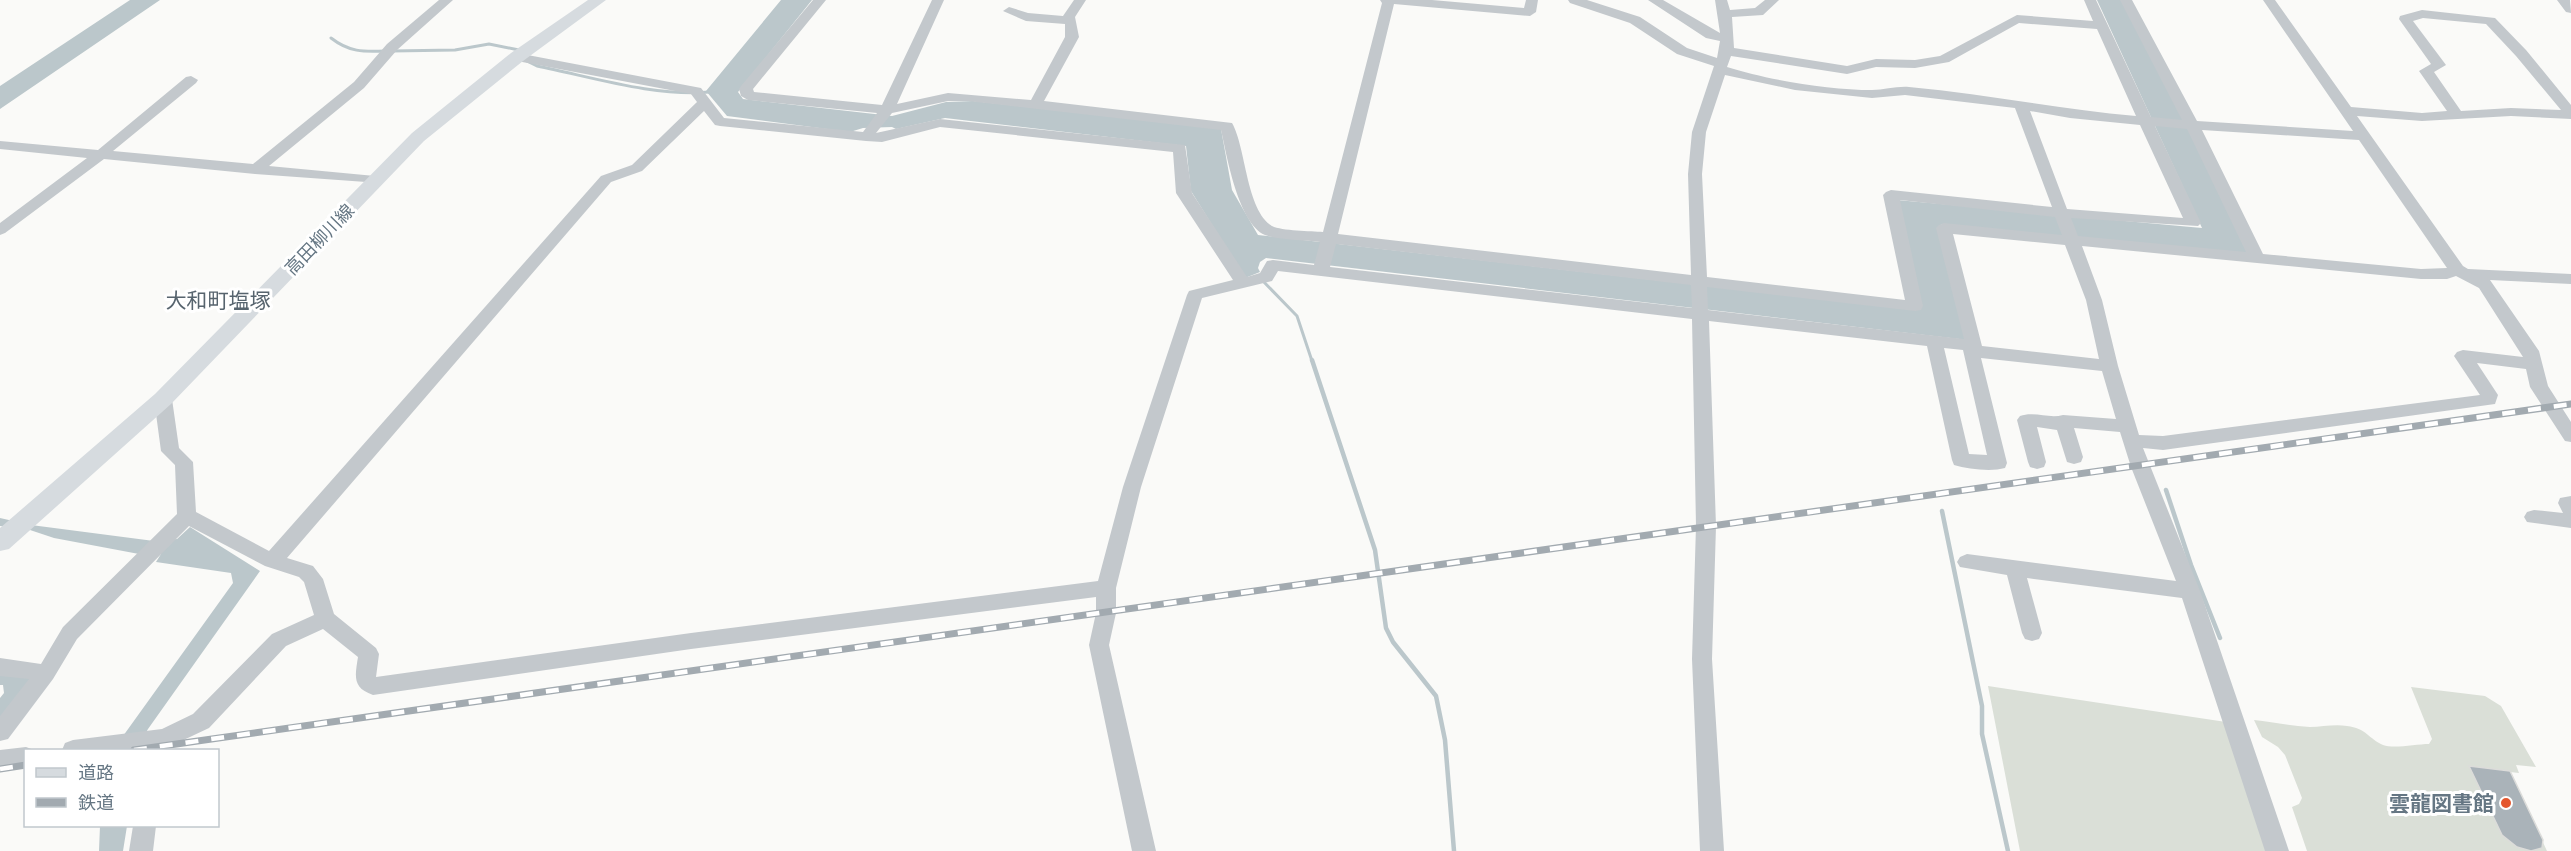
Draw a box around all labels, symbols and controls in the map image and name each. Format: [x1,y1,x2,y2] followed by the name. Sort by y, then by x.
[279,198,359,280] street label: 高田柳川線
[166,286,271,314] district label: 大和町塩塚
[24,749,219,827] legend
[78,760,114,784] text: 道路
[2389,789,2494,817] place label: 雲龍図書館
[78,790,114,814] text: 鉄道
[2499,796,2513,810] marker: 雲龍図書館

